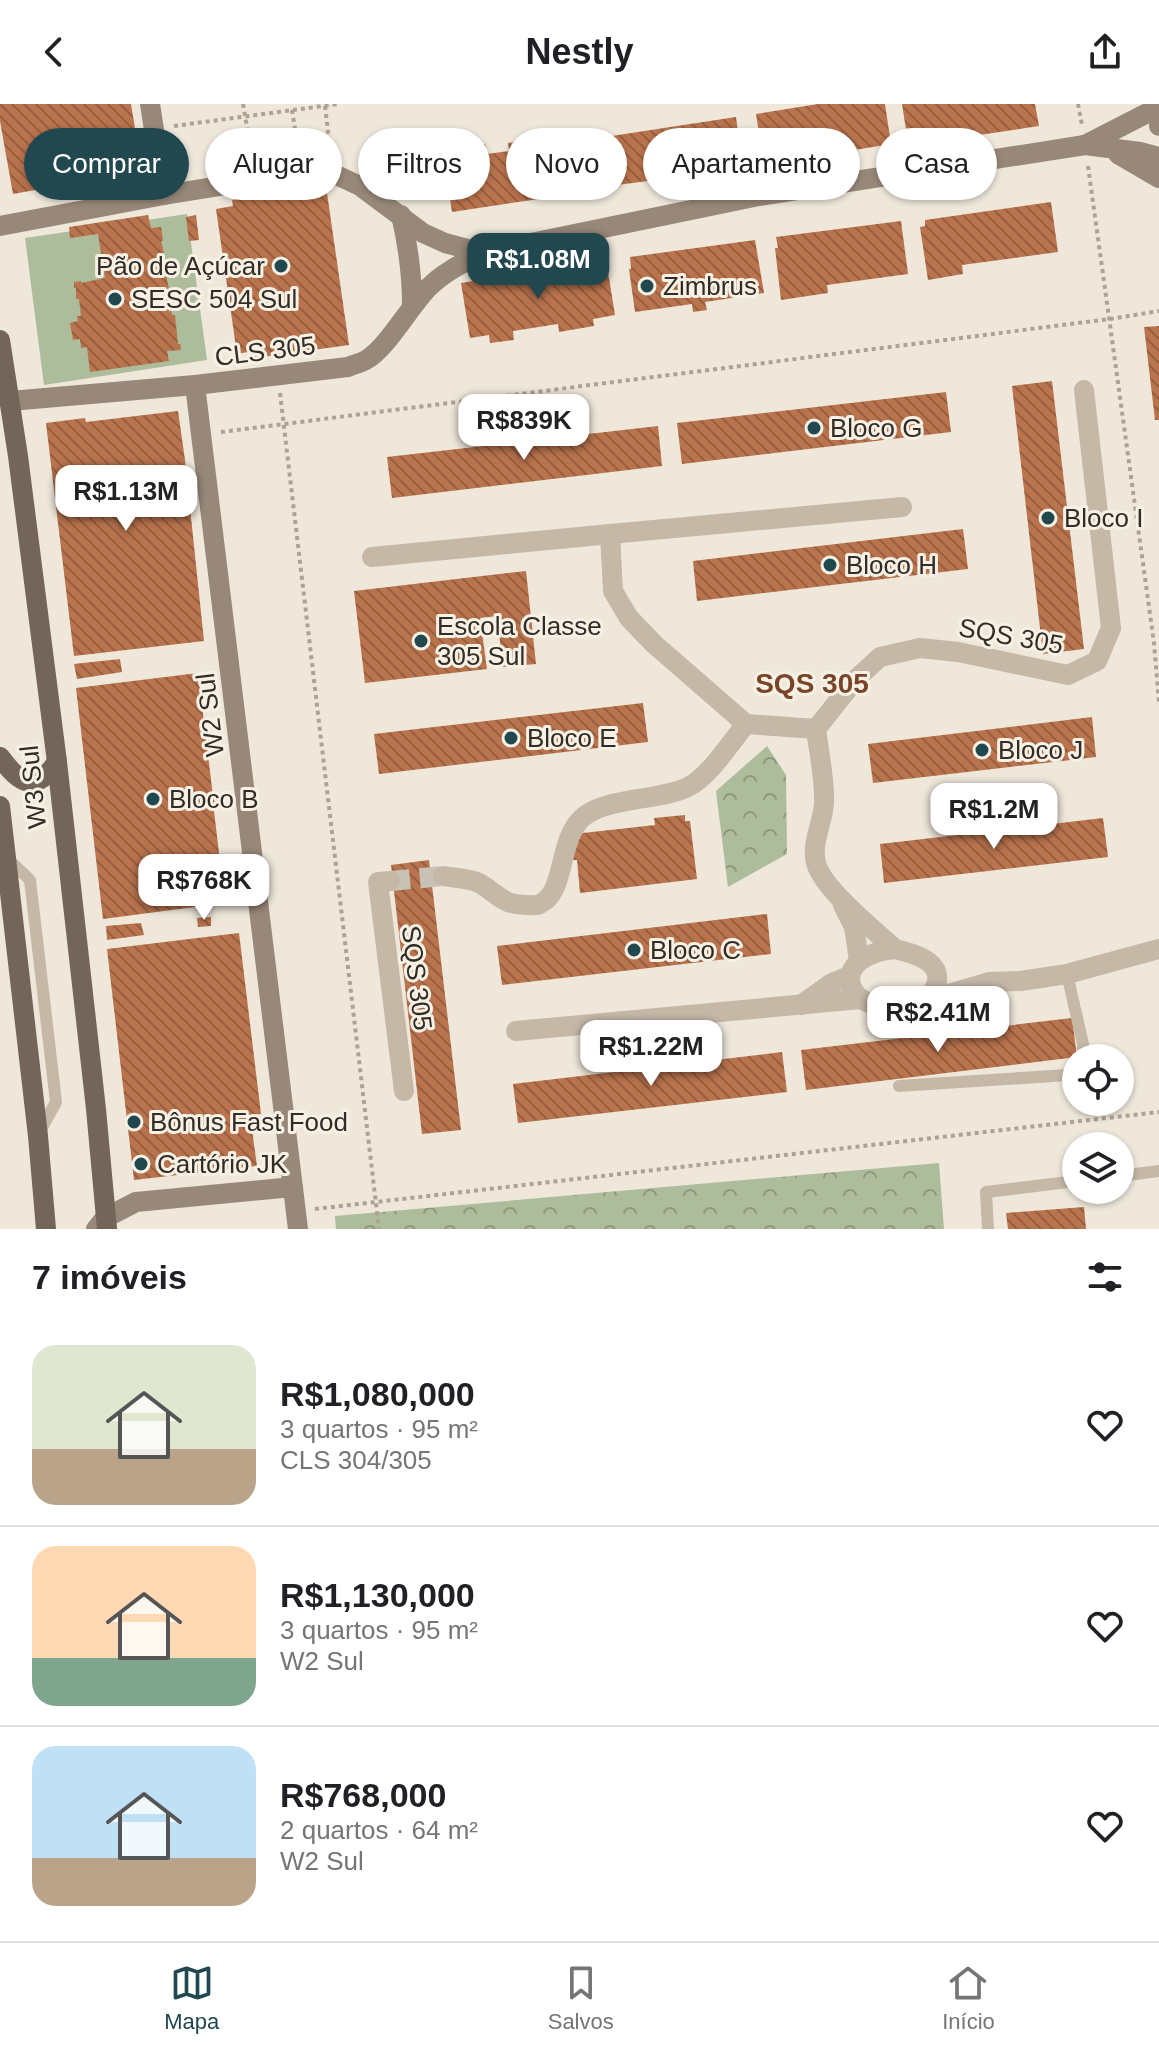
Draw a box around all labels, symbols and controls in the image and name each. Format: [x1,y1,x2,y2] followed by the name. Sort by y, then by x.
[32,30,76,74] icon: back
[1083,30,1127,74] icon: share
[525,31,634,72] text: Nestly
[24,128,189,200] chip: Comprar
[205,128,342,200] chip: Alugar
[358,128,490,200] chip: Filtros
[506,128,627,200] chip: Novo
[643,128,860,200] chip: Apartamento
[876,128,997,200] chip: Casa
[464,233,612,301] pin: R$1.08M
[485,244,591,274] text: R$1.08M
[96,251,265,281] place label: Pão de Açúcar
[272,257,290,275] marker: Pão de Açúcar
[663,271,757,301] place label: Zimbrus
[638,277,656,295] marker: Zimbrus
[131,284,297,314] place label: SESC 504 Sul
[106,290,124,308] marker: SESC 504 Sul
[213,330,317,372] street label: CLS 305
[459,394,589,462] pin: R$839K
[476,405,572,435] text: R$839K
[830,413,923,443] place label: Bloco G
[805,419,823,437] marker: Bloco G
[52,465,200,533] pin: R$1.13M
[73,476,179,506] text: R$1.13M
[1064,503,1144,533] place label: Bloco I
[1039,509,1057,527] marker: Bloco I
[846,550,937,580] place label: Bloco H
[821,556,839,574] marker: Bloco H
[437,611,602,671] place label: Escola Classe 305 Sul
[956,612,1066,660] street label: SQS 305
[412,632,430,650] marker: Escola Classe 305 Sul
[755,668,869,699] district label: SQS 305
[190,672,230,758] street label: W2 Sul
[527,723,617,753] place label: Bloco E
[502,729,520,747] marker: Bloco E
[998,735,1083,765] place label: Bloco J
[973,741,991,759] marker: Bloco J
[14,744,52,830] street label: W3 Sul
[929,783,1059,851] pin: R$1.2M
[169,784,259,814] place label: Bloco B
[144,790,162,808] marker: Bloco B
[948,794,1040,824] text: R$1.2M
[139,854,269,922] pin: R$768K
[156,865,252,895] text: R$768K
[396,924,438,1032] street label: SQS 305
[650,935,741,965] place label: Bloco C
[625,941,643,959] marker: Bloco C
[864,986,1012,1054] pin: R$2.41M
[885,997,991,1027] text: R$2.41M
[577,1020,725,1088] pin: R$1.22M
[598,1031,704,1061] text: R$1.22M
[1062,1044,1134,1204] map controls
[1062,1044,1134,1116] button: locate
[150,1107,348,1137] place label: Bônus Fast Food
[125,1113,143,1131] marker: Bônus Fast Food
[1062,1132,1134,1204] button: layers
[157,1149,288,1179] place label: Cartório JK
[132,1155,150,1173] marker: Cartório JK
[1083,1255,1127,1299] icon: filters
[32,1258,187,1296] text: 7 imóveis
[280,1375,475,1413] text: R$1,080,000
[96,1377,192,1473] icon: home
[1083,1403,1127,1447] icon: heart
[280,1414,478,1444] text: 3 quartos · 95 m²
[280,1445,432,1475] text: CLS 304/305
[280,1576,475,1614] text: R$1,130,000
[96,1578,192,1674] icon: home
[1083,1604,1127,1648] icon: heart
[280,1615,478,1645] text: 3 quartos · 95 m²
[280,1646,364,1676] text: W2 Sul
[280,1776,446,1814] text: R$768,000
[96,1778,192,1874] icon: home
[1083,1804,1127,1848] icon: heart
[280,1815,478,1845] text: 2 quartos · 64 m²
[280,1846,364,1876] text: W2 Sul
[164,1961,219,2035] tab: Mapa
[548,1961,614,2035] tab: Salvos
[942,1961,995,2035] tab: Início

